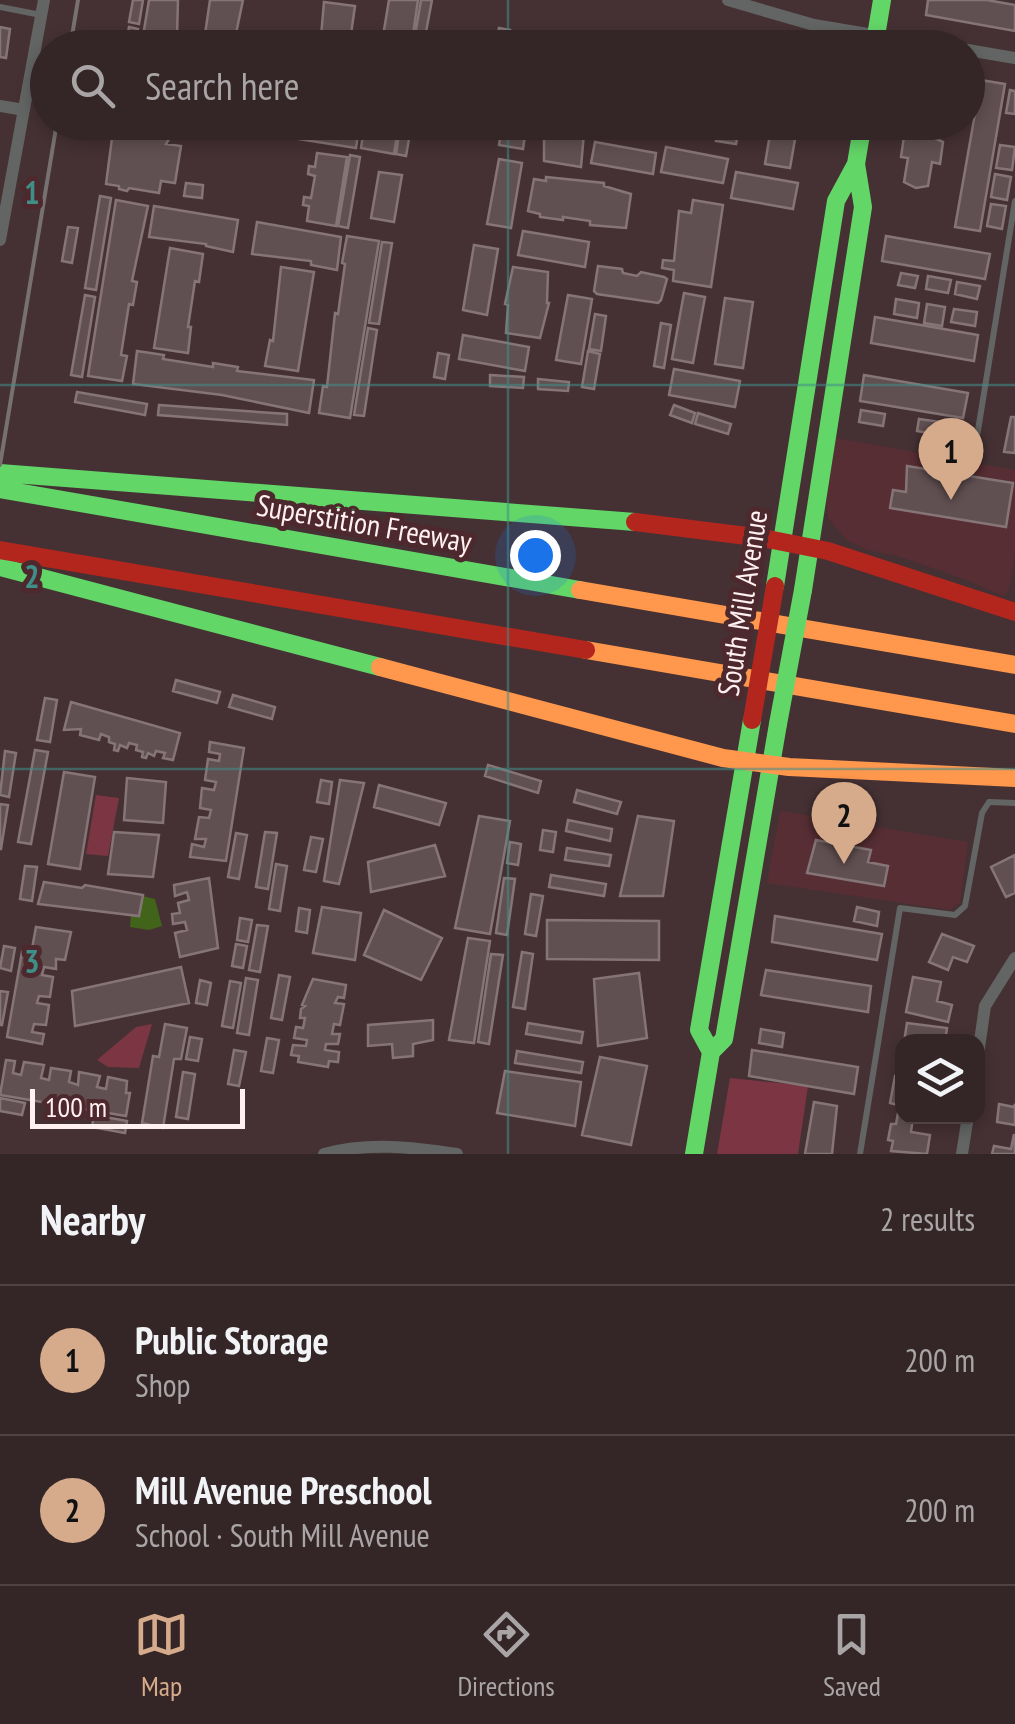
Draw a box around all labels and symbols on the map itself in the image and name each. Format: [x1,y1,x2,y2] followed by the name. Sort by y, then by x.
[24,171,40,213] text: 1
[918,418,984,500] pin: 1
[254,484,475,561] street label: Superstition Freeway
[708,507,775,698] street label: South Mill Avenue
[510,530,561,581] your location
[24,555,40,597] text: 2
[812,782,876,864] pin: 2
[24,940,40,982] text: 3
[30,1084,245,1128] scale bar

